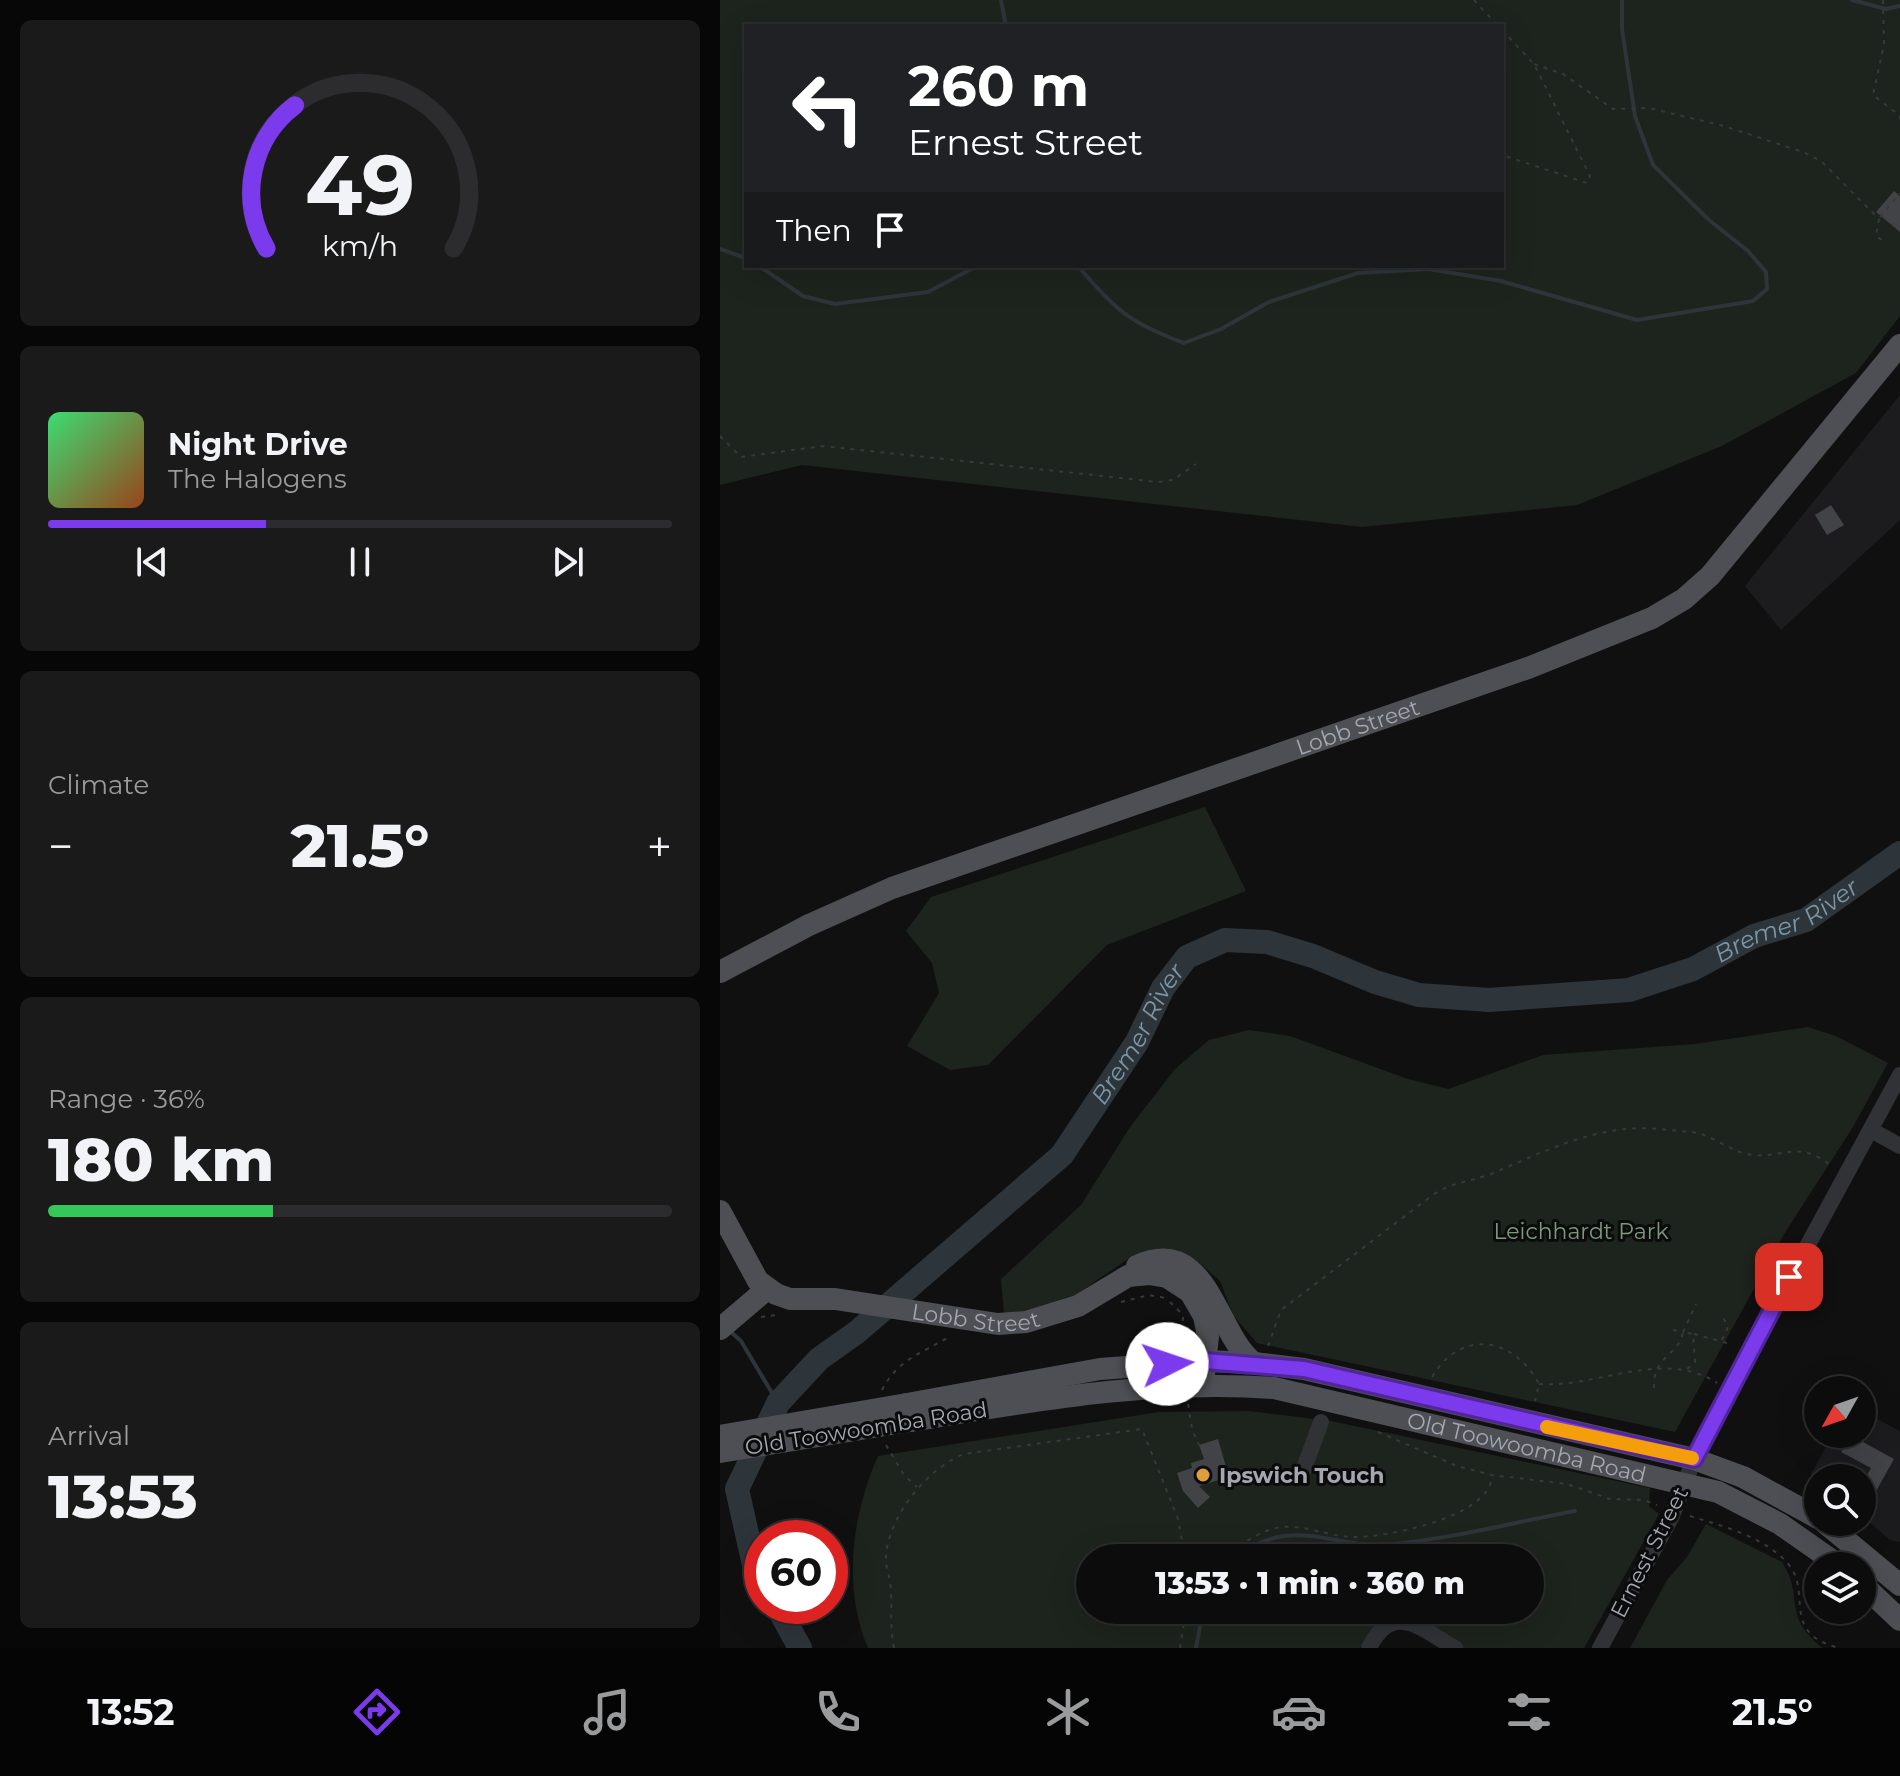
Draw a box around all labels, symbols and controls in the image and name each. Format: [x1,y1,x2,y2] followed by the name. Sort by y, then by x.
[908,52,1089,120] text: 260 m
[776,56,880,160] icon: left
[908,120,1143,164] text: Ernest Street
[305,133,415,235] text: 49
[868,208,912,252] icon: arrive
[776,212,852,249] text: Then
[322,228,398,263] text: km/h
[168,426,348,463] text: Night Drive
[168,463,347,495] text: The Halogens
[130,540,174,584] icon: previous
[338,540,382,584] icon: pause
[546,540,590,584] icon: next
[1292,694,1423,761] street label: Lobb Street
[48,769,149,801] text: Climate
[291,809,429,882] text: 21.5°
[48,819,73,873] text: −
[647,819,672,873] text: +
[1709,872,1865,969] water label: Bremer River
[1085,957,1191,1109] water label: Bremer River
[48,1083,205,1115] text: Range · 36%
[48,1123,274,1196] text: 180 km
[1493,1218,1669,1245] park label: Leichhardt Park
[1755,1243,1823,1311] pin
[1767,1255,1811,1299] icon: arrive
[910,1298,1043,1338] street label: Lobb Street
[1125,1322,1209,1406] position arrow
[1804,1376,1876,1448] north arrow
[1804,1376,1876,1624] map controls
[743,1396,989,1461] street label: Old Toowoomba Road
[1404,1407,1649,1489] street label: Old Toowoomba Road
[48,1420,130,1452] text: Arrival
[48,1460,198,1533] text: 13:53
[1219,1462,1384,1489] place label: Ipswich Touch
[1804,1464,1876,1536] button: search
[1194,1466,1212,1484] marker: Ipswich Touch
[1605,1482,1694,1622] street label: Ernest Street
[744,1520,848,1624] speed limit sign: 60
[1804,1552,1876,1624] button: layers
[1155,1565,1465,1602] text: 13:53 · 1 min · 360 m
[349,1684,405,1740] icon: directions
[579,1684,635,1740] icon: music
[810,1684,866,1740] icon: phone
[1040,1684,1096,1740] icon: climate
[1271,1684,1327,1740] icon: car
[1501,1684,1557,1740] icon: filters
[87,1690,175,1734] text: 13:52
[1732,1690,1813,1734] text: 21.5°

